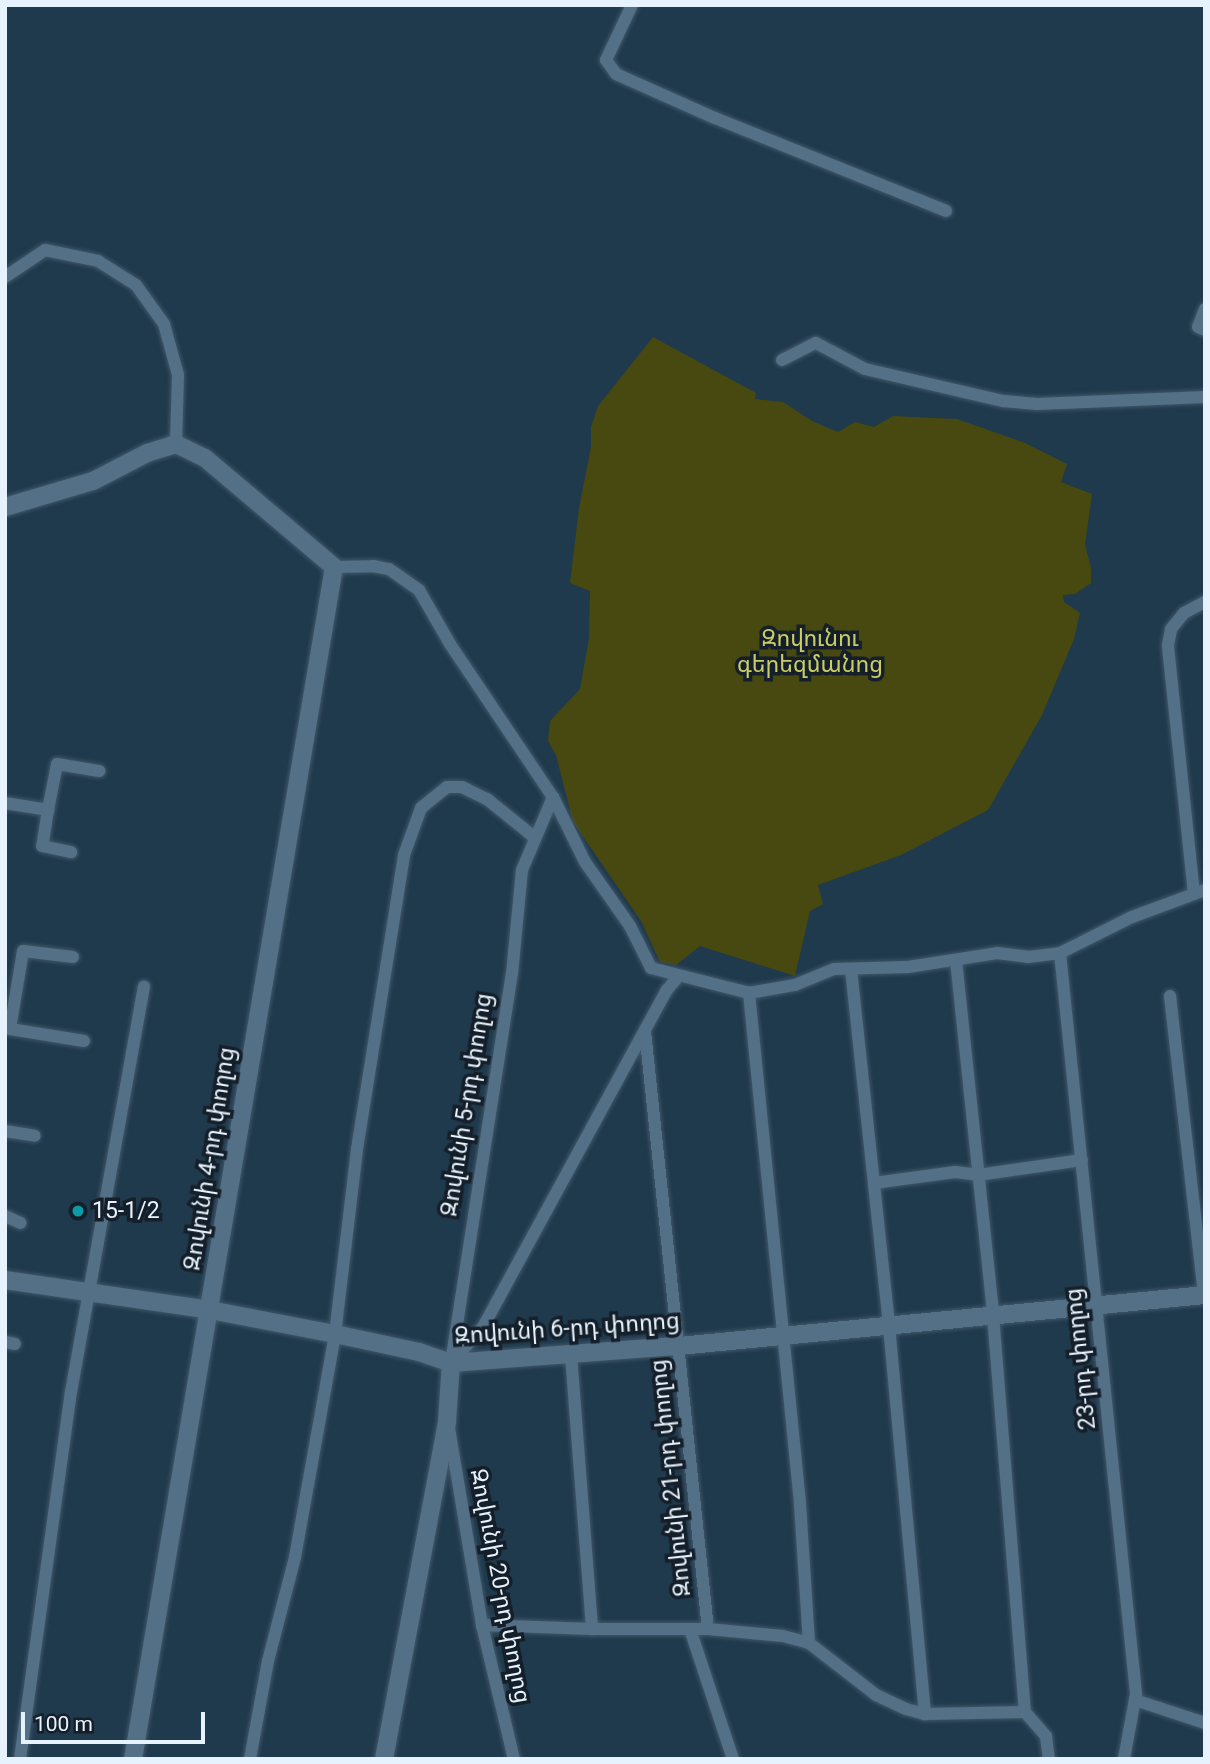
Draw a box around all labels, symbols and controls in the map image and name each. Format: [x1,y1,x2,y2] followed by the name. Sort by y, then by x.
[737,625,883,679] park label: Զովունու գերեզմանոց
[436,991,498,1219] street label: Զովունի 5-րդ փողոց
[179,1045,241,1273] street label: Զովունի 4-րդ փողոց
[92,1197,160,1225] place label: 15-1/2
[70,1203,86,1219] marker: 15-1/2
[1060,1287,1102,1431] street label: 23-րդ փողոց
[453,1307,681,1351] street label: Զովունի 6-րդ փողոց
[645,1358,697,1598] street label: Զովունի 21-րդ փողոց
[464,1466,536,1706] street label: Զովունի 20-րդ փողոց
[24,1698,208,1742] scale bar
[34,1712,93,1736] text: 100 m

